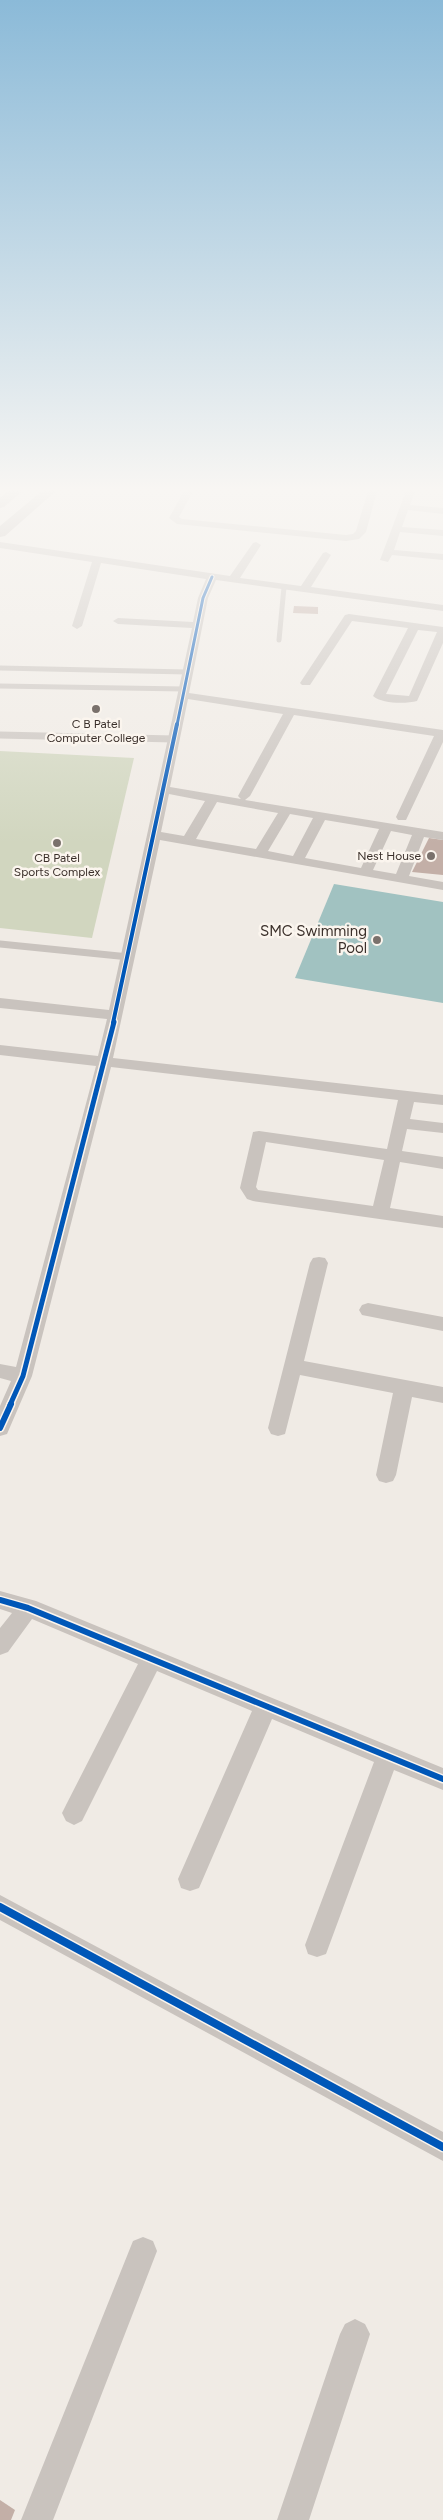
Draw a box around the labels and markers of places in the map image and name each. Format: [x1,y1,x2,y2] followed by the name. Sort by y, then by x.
[90,703,102,715] marker: C B Patel Computer College
[47,717,146,745] place label: C B Patel Computer College
[51,837,63,849] marker: CB Patel Sports Complex
[357,849,421,863] place label: Nest House
[425,850,437,862] marker: Nest House
[14,851,100,879] place label: CB Patel Sports Complex
[260,922,367,957] place label: SMC Swimming Pool
[371,934,383,946] marker: SMC Swimming Pool

